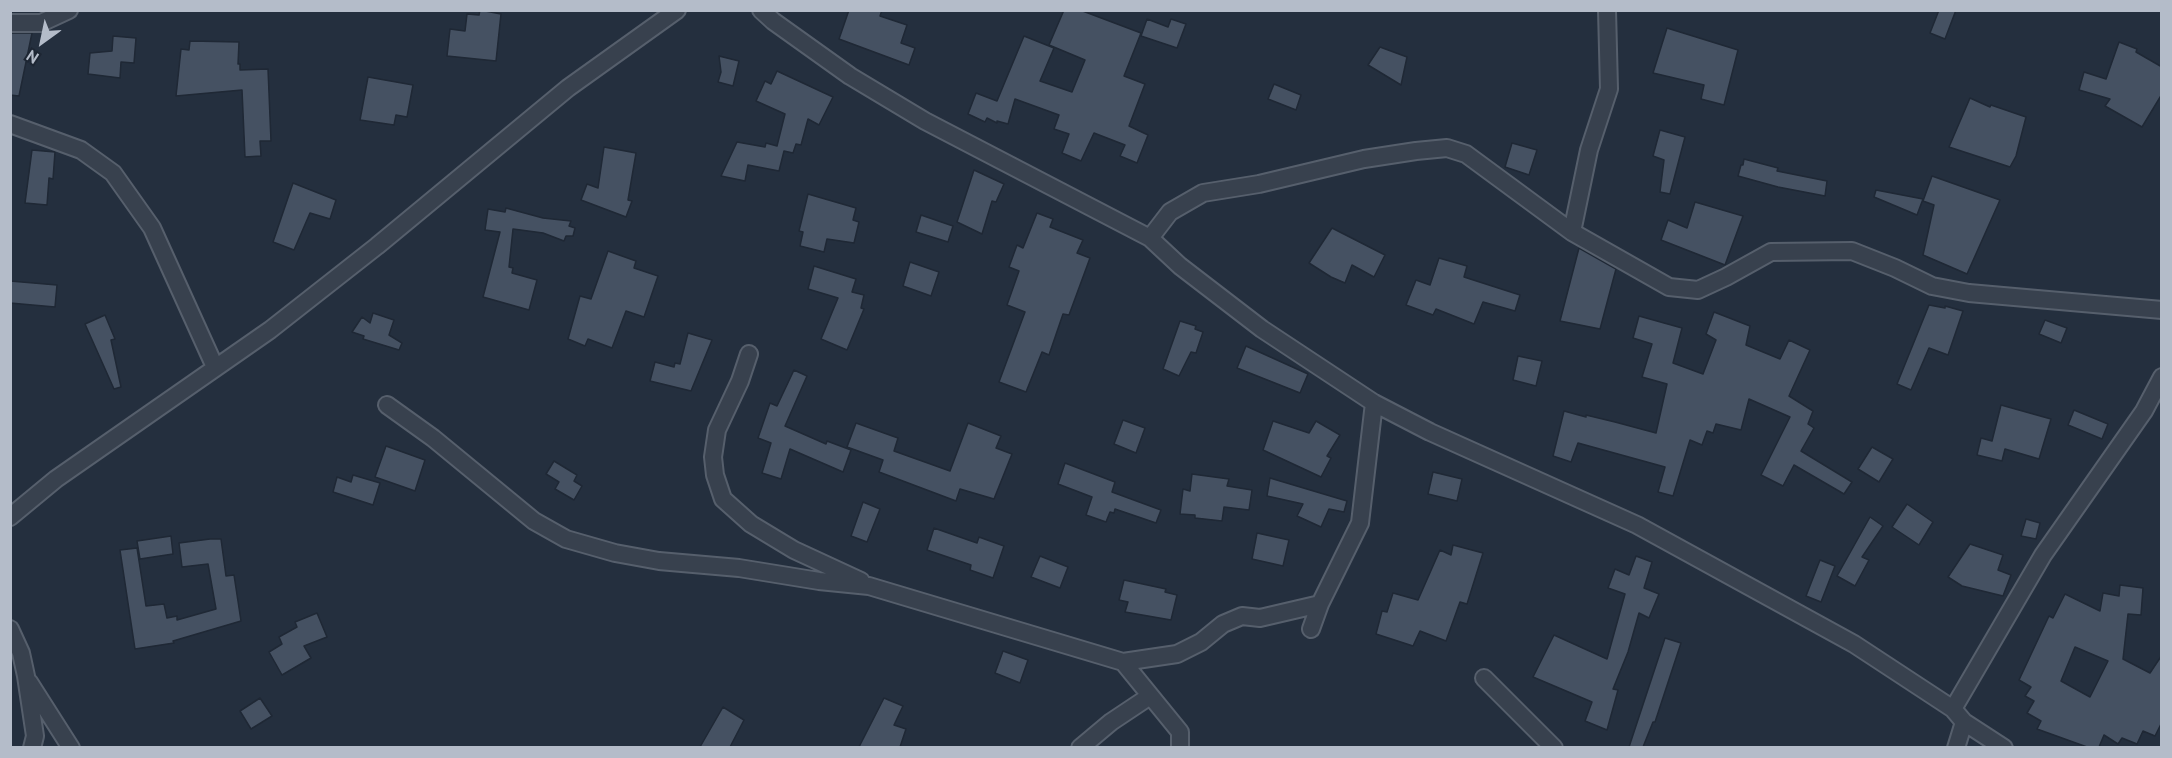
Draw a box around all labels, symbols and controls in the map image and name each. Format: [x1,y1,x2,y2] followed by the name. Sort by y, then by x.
[12,12,72,72] north arrow
[22,46,42,68] text: N

